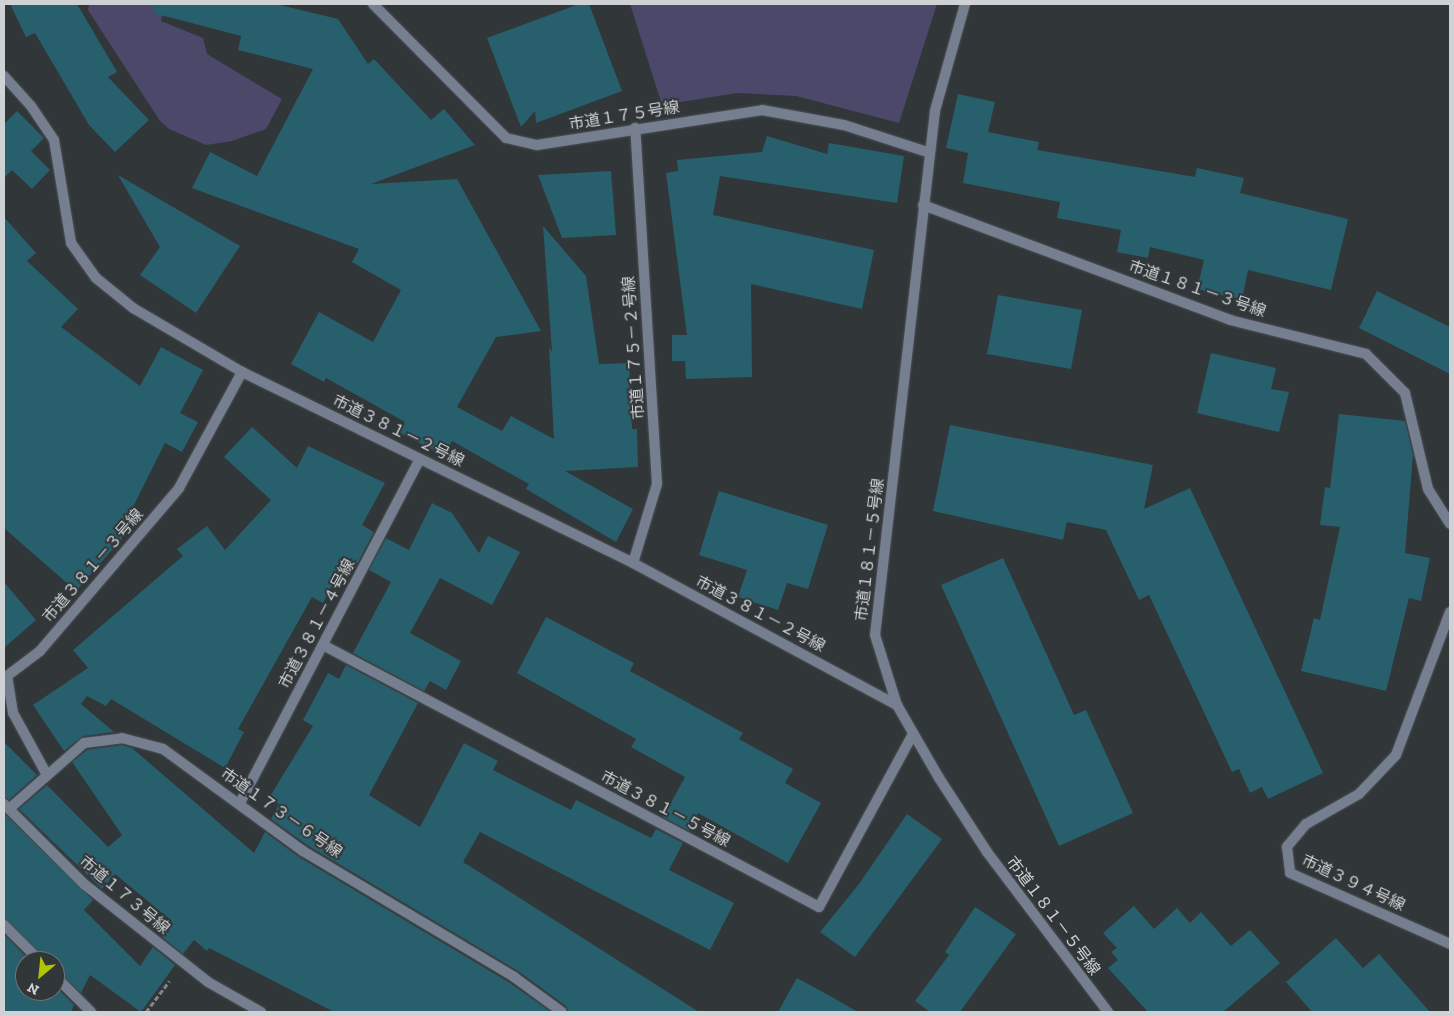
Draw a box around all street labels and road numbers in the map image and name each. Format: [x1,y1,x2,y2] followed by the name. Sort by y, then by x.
[567,98,681,134] street label: 市道１７５号線
[1126,256,1268,322] street label: 市道１８１－３号線
[619,276,649,420] street label: 市道１７５－２号線
[329,391,467,471] street label: 市道３８１－２号線
[852,477,888,623] street label: 市道１８１－５号線
[39,505,147,627] street label: 市道３８１－３号線
[275,556,359,692] street label: 市道３８１－４号線
[692,572,828,656] street label: 市道３８１－２号線
[217,764,345,862] street label: 市道１７３－６号線
[597,767,733,851] street label: 市道３８１－５号線
[1298,851,1408,915] street label: 市道３９４号線
[75,852,173,938] street label: 市道１７３号線
[1002,853,1104,979] street label: 市道１８１－５号線

